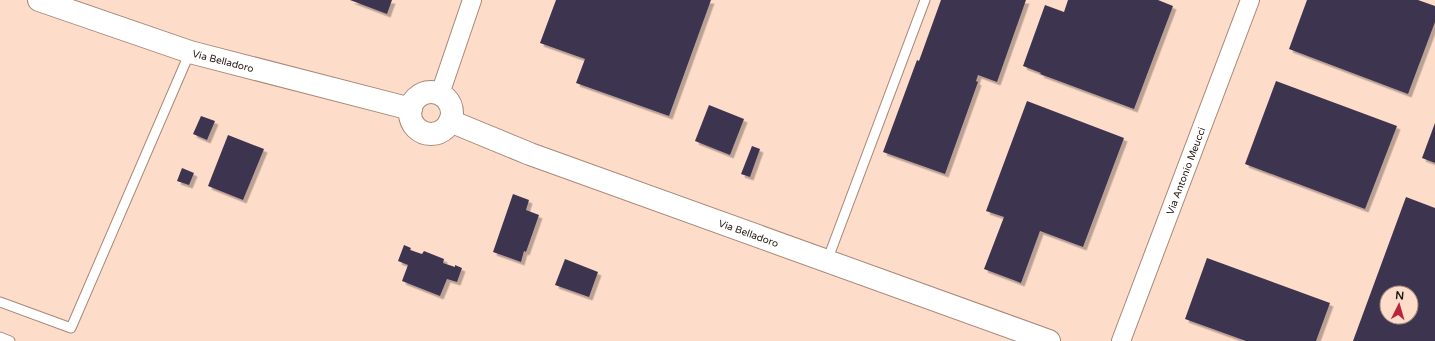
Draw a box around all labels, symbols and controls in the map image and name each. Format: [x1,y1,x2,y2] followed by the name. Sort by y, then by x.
[191,48,255,75] street label: Via Belladoro
[1164,126,1208,217] street label: Via Antonio Meucci
[717,217,780,250] street label: Via Belladoro
[1379,285,1419,325] north arrow
[1395,289,1405,302] text: N

